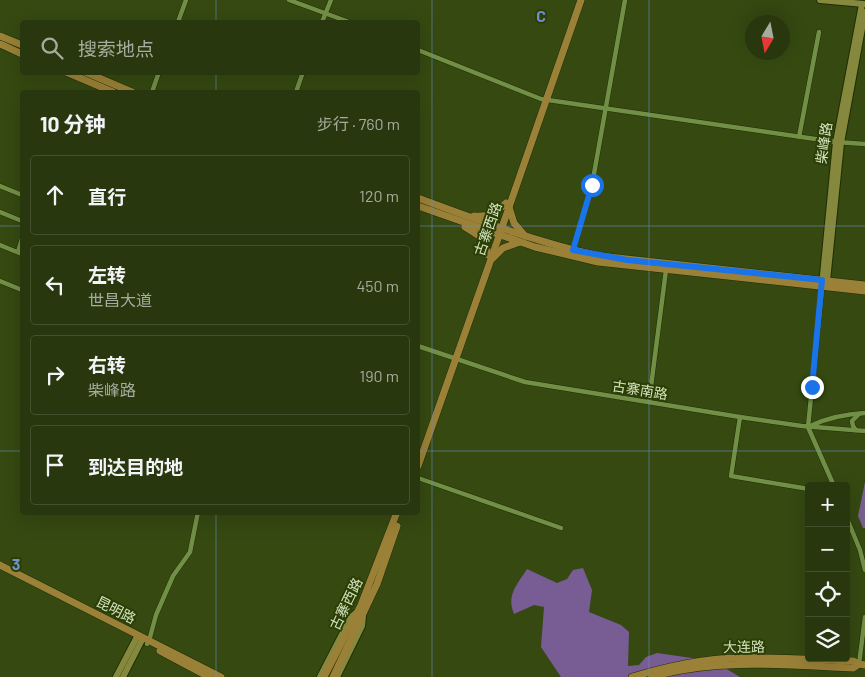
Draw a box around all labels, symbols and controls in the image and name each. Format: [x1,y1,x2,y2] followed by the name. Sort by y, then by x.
[536,6,546,25] text: C
[745,15,790,60] north arrow
[20,20,420,75] search box
[38,34,66,62] icon: search
[78,37,154,60] text: 搜索地点
[40,111,106,136] text: 10 分钟
[317,114,400,133] text: 步行 · 760 m
[812,121,835,165] street label: 柴峰路
[581,174,604,197] route start
[41,181,69,209] icon: ahead
[88,185,126,208] text: 直行
[359,186,399,205] text: 120 m
[470,200,505,258] street label: 古寨西路
[88,263,126,286] text: 左转
[41,271,69,299] icon: left
[356,276,399,295] text: 450 m
[88,290,152,309] text: 世昌大道
[88,353,126,376] text: 右转
[41,361,69,389] icon: right
[360,366,399,385] text: 190 m
[801,376,824,399] route end
[611,377,669,402] street label: 古寨南路
[88,380,136,399] text: 柴峰路
[41,451,69,479] icon: arrive
[88,455,183,478] text: 到达目的地
[805,482,850,662] map controls
[805,482,850,527] button: +
[805,527,850,572] button: −
[12,554,20,573] text: 3
[805,572,850,617] button: locate
[326,575,365,633] street label: 古寨西路
[94,592,139,627] street label: 昆明路
[805,617,850,662] button: layers
[723,638,765,655] street label: 大连路

